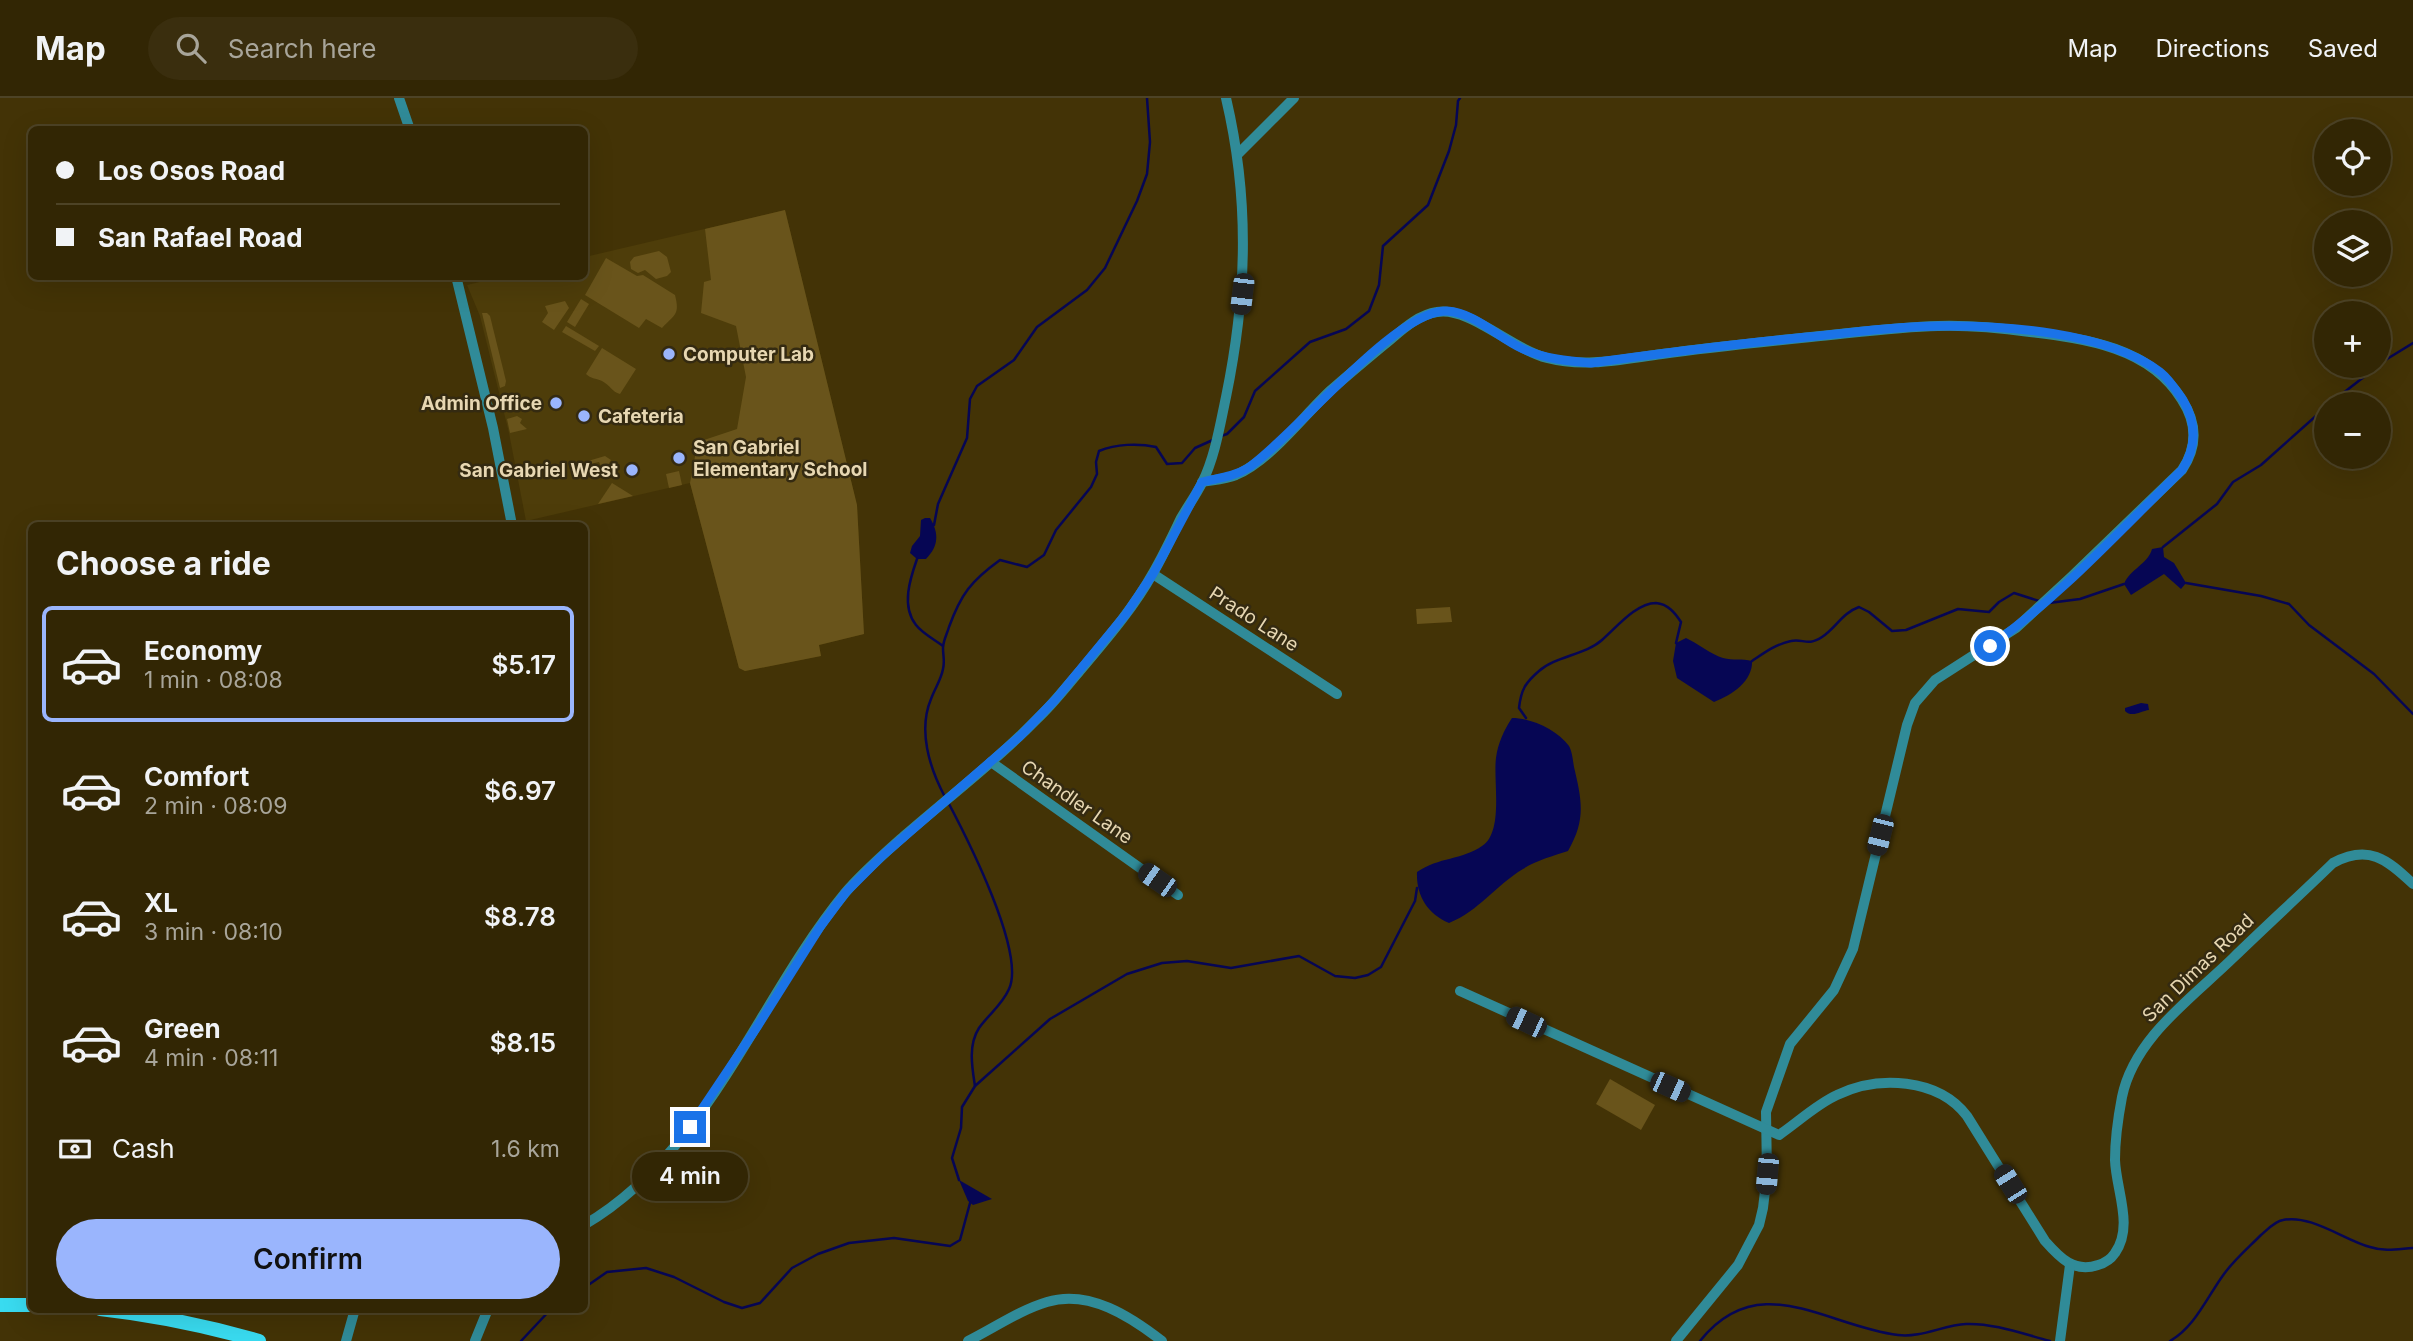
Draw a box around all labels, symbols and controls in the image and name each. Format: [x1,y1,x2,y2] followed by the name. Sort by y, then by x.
[148,17,638,80] search box
[35,28,106,68] text: Map
[172,29,210,67] icon: search
[228,33,376,64] text: Search here
[2068,34,2117,63] text: Map
[2155,34,2270,63] text: Directions
[2308,34,2378,63] text: Saved
[2314,119,2391,469] map controls
[2314,119,2391,196] button: locate
[98,155,285,186] text: Los Osos Road
[2314,210,2391,287] button: layers
[98,222,303,253] text: San Rafael Road
[1230,272,1255,316] car
[2314,301,2391,378] button: +
[683,343,814,366] place label: Computer Lab
[661,346,677,362] marker: Computer Lab
[421,392,542,415] place label: Admin Office
[2314,392,2391,469] button: −
[548,395,564,411] marker: Admin Office
[598,405,684,428] place label: Cafeteria
[576,408,592,424] marker: Cafeteria
[693,436,867,481] place label: San Gabriel Elementary School
[671,450,687,466] marker: San Gabriel Elementary School
[459,459,618,482] place label: San Gabriel West
[624,462,640,478] marker: San Gabriel West
[56,544,271,583] text: Choose a ride
[1205,582,1303,656] street label: Prado Lane
[1974,630,2006,662] route start
[60,633,123,696] icon: car
[144,635,262,666] text: Economy
[491,649,556,680] text: $5.17
[144,666,283,694] text: 1 min · 08:08
[1017,755,1137,849] street label: Chandler Lane
[60,759,123,822] icon: car
[144,761,249,792] text: Comfort
[484,775,556,806] text: $6.97
[144,792,288,820] text: 2 min · 08:09
[1865,812,1896,858] car
[1134,859,1181,901] car
[60,885,123,948] icon: car
[144,887,178,918] text: XL
[484,901,556,932] text: $8.78
[2137,909,2259,1027] street label: San Dimas Road
[144,918,283,946] text: 3 min · 08:10
[1503,1004,1550,1040] car
[60,1011,123,1074] icon: car
[144,1013,221,1044] text: Green
[490,1027,556,1058] text: $8.15
[144,1044,278,1072] text: 4 min · 08:11
[1647,1069,1694,1105] car
[674,1111,706,1143] route end
[56,1130,94,1168] icon: cash
[112,1133,175,1164] text: Cash
[491,1135,560,1163] text: 1.6 km
[632,1152,748,1200] callout: 4 min
[1755,1152,1780,1196] car
[1990,1161,2031,1207] car
[659,1162,721,1190] text: 4 min
[56,1219,560,1299] button: Confirm

